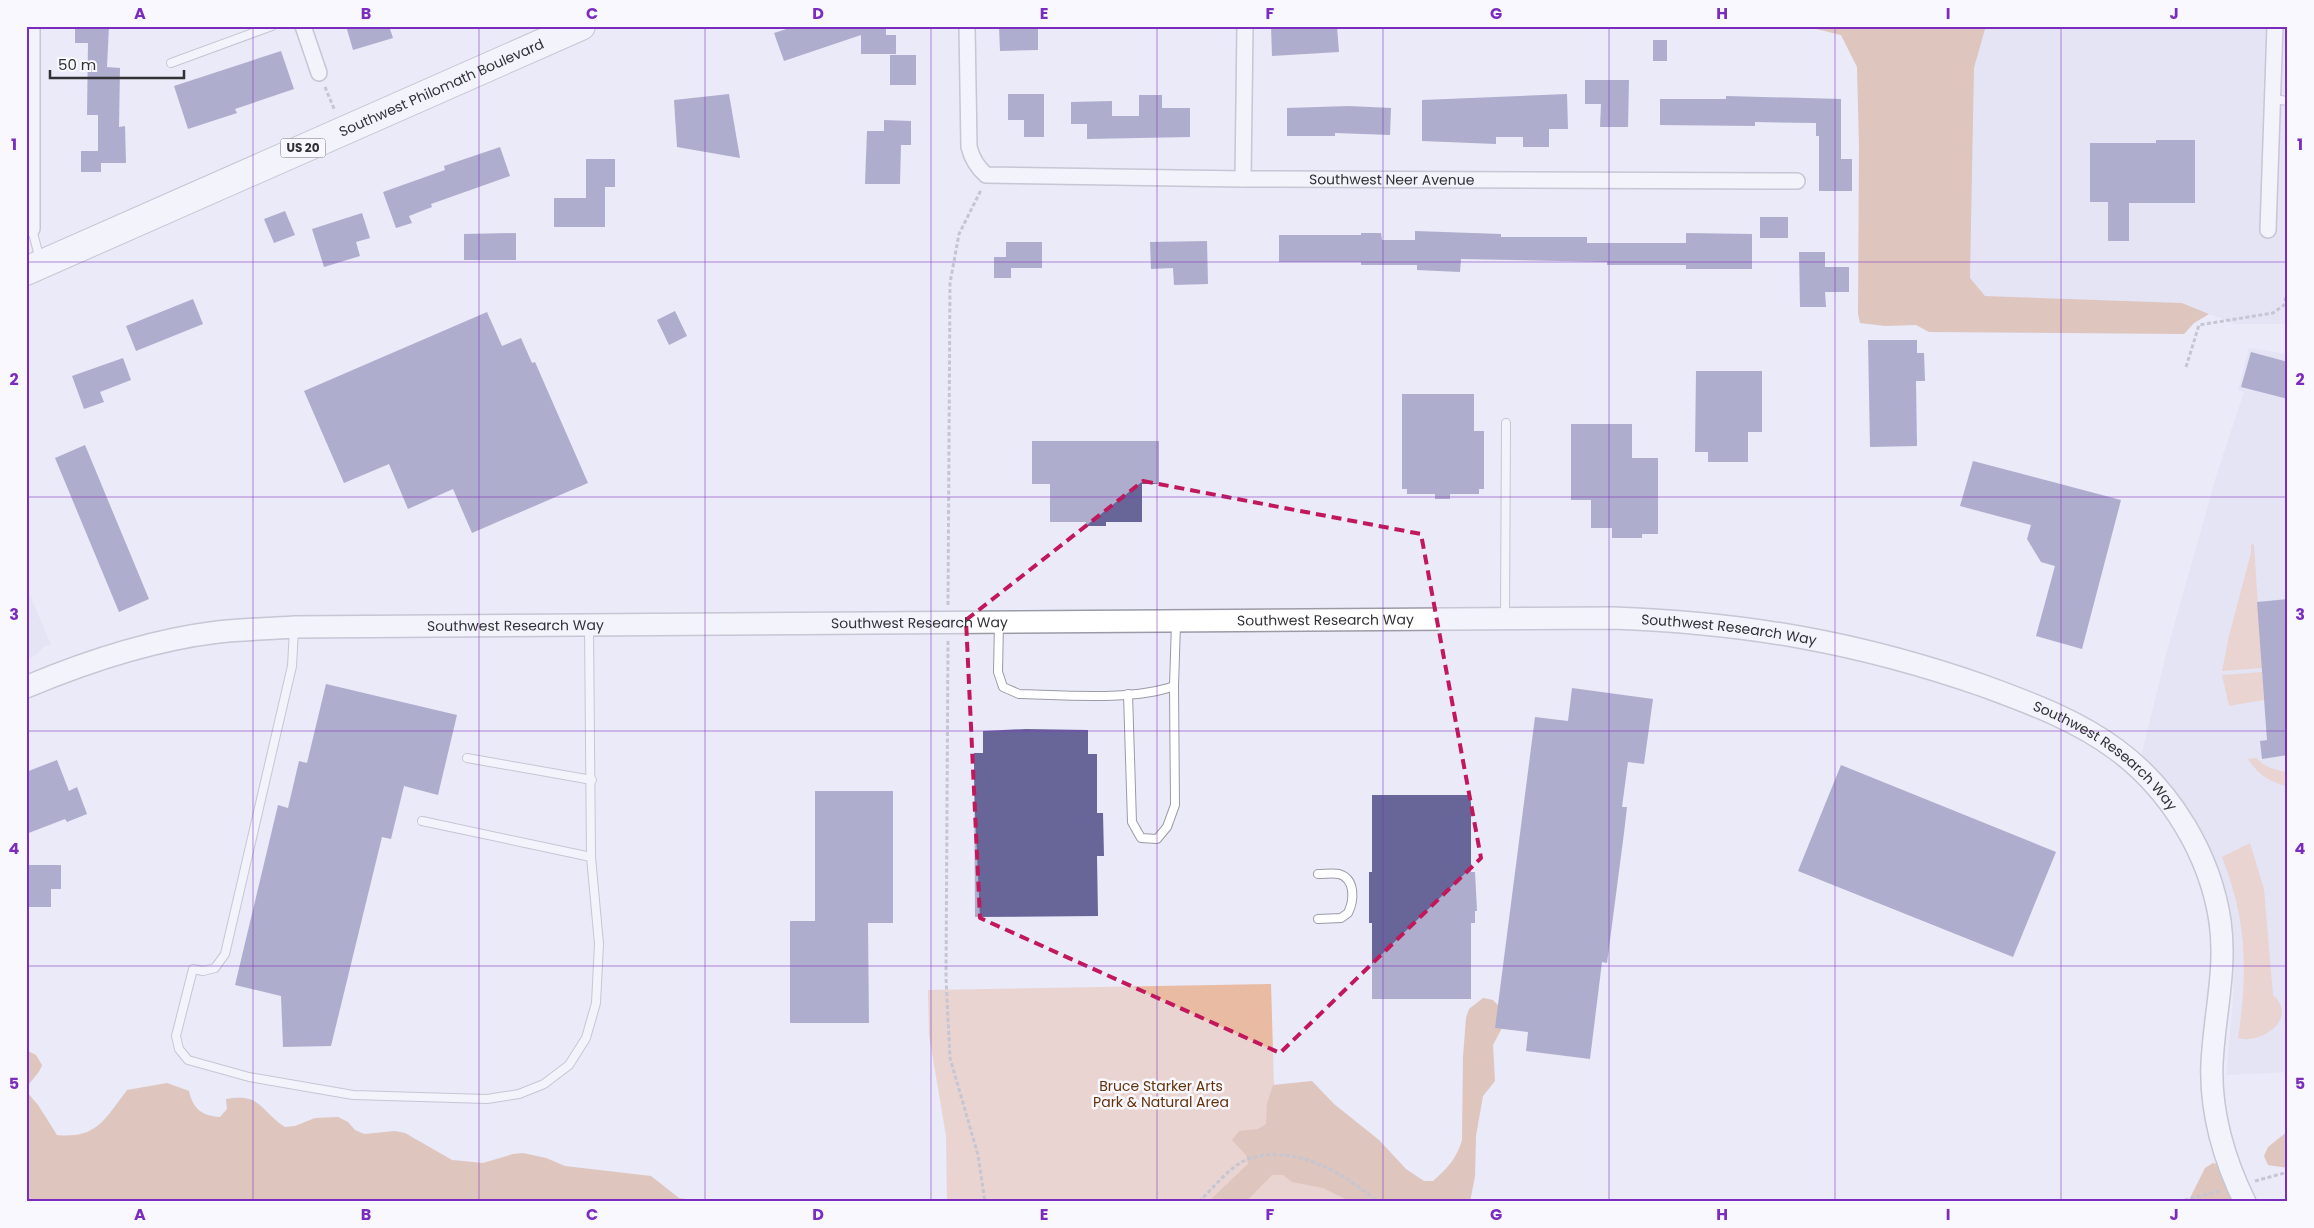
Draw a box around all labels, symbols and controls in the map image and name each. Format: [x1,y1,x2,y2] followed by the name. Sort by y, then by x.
[134,2,146,25] text: A
[361,2,371,25] text: B
[586,2,598,25] text: C
[812,2,824,25] text: D
[1040,2,1048,25] text: E
[1266,2,1275,25] text: F
[1490,2,1502,25] text: G
[1716,2,1728,25] text: H
[1946,2,1950,25] text: I
[2169,2,2179,25] text: J
[336,34,547,142] street label: Southwest Philomath Boulevard
[50,48,184,80] scale bar
[58,54,96,75] text: 50 m
[11,133,17,156] text: 1
[2297,133,2303,156] text: 1
[280,138,326,158] road number: US 20
[1309,169,1475,190] street label: Southwest Neer Avenue
[9,368,19,391] text: 2
[2295,368,2305,391] text: 2
[9,603,19,626] text: 3
[2295,603,2305,626] text: 3
[1237,609,1414,631] street label: Southwest Research Way
[1641,609,1818,650] street label: Southwest Research Way
[831,612,1008,633] street label: Southwest Research Way
[427,615,604,636] street label: Southwest Research Way
[2030,696,2182,815] street label: Southwest Research Way
[9,837,20,860] text: 4
[2295,837,2306,860] text: 4
[9,1072,19,1095] text: 5
[2295,1072,2305,1095] text: 5
[1093,1076,1229,1112] park label: Bruce Starker Arts Park & Natural Area
[134,1203,146,1226] text: A
[361,1203,371,1226] text: B
[586,1203,598,1226] text: C
[812,1203,824,1226] text: D
[1040,1203,1048,1226] text: E
[1266,1203,1275,1226] text: F
[1490,1203,1502,1226] text: G
[1716,1203,1728,1226] text: H
[1946,1203,1950,1226] text: I
[2169,1203,2179,1226] text: J

